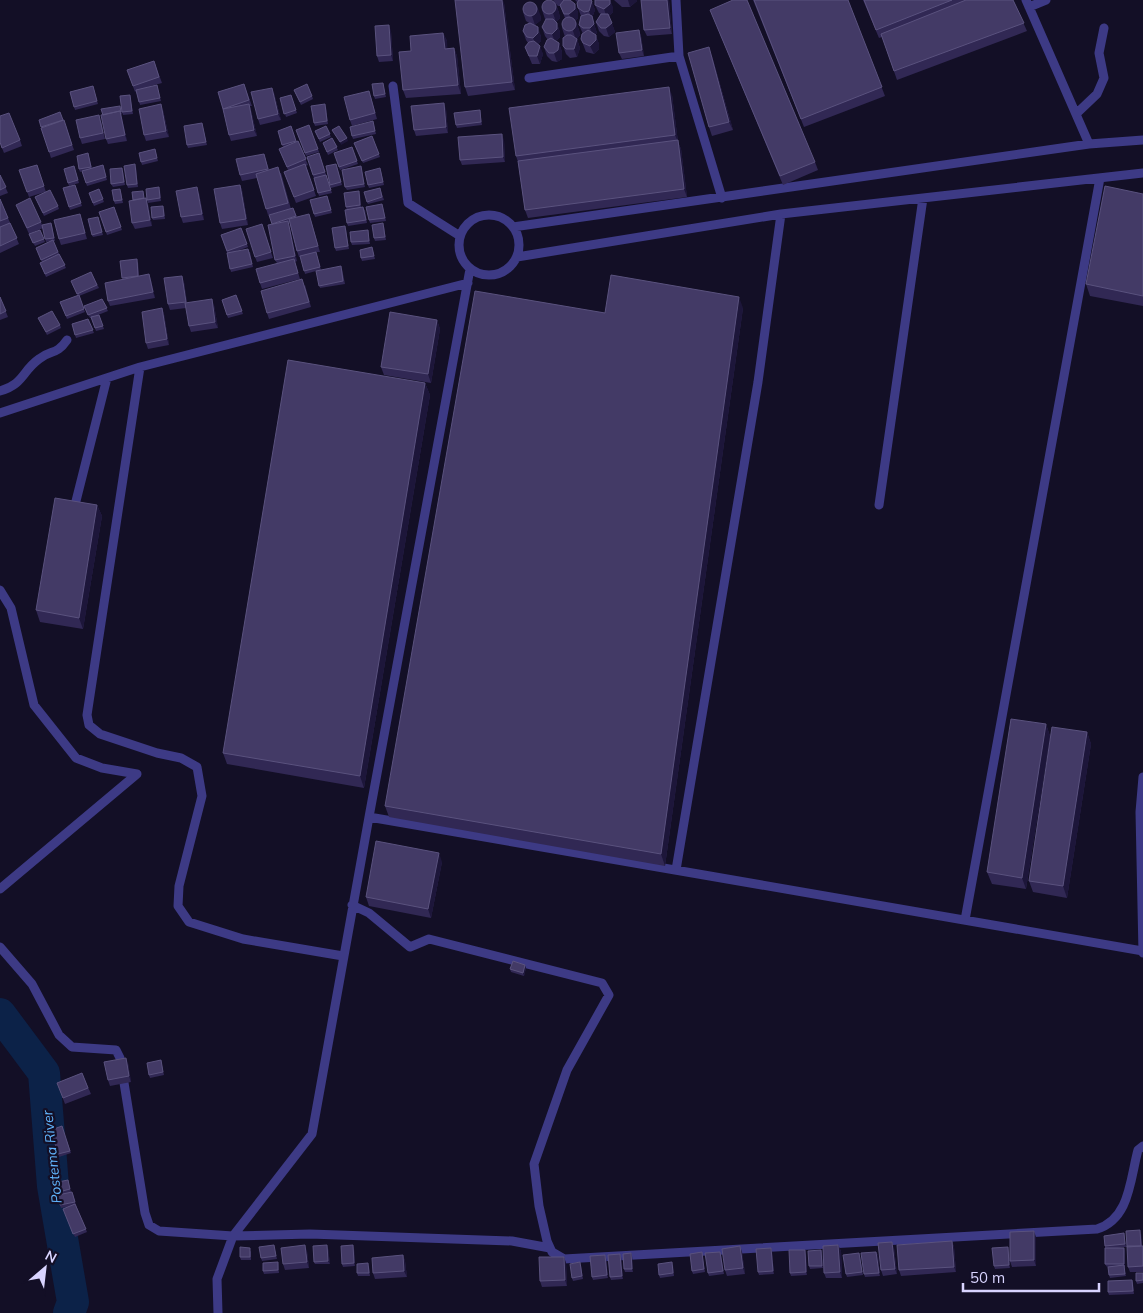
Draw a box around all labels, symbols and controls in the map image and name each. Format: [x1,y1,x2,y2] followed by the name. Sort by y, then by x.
[38,1109,66,1204] water label: Postema River
[20,1243,70,1293] north arrow
[42,1246,60,1267] text: N
[963,1260,1099,1292] scale bar
[970,1268,1005,1287] text: 50 m

